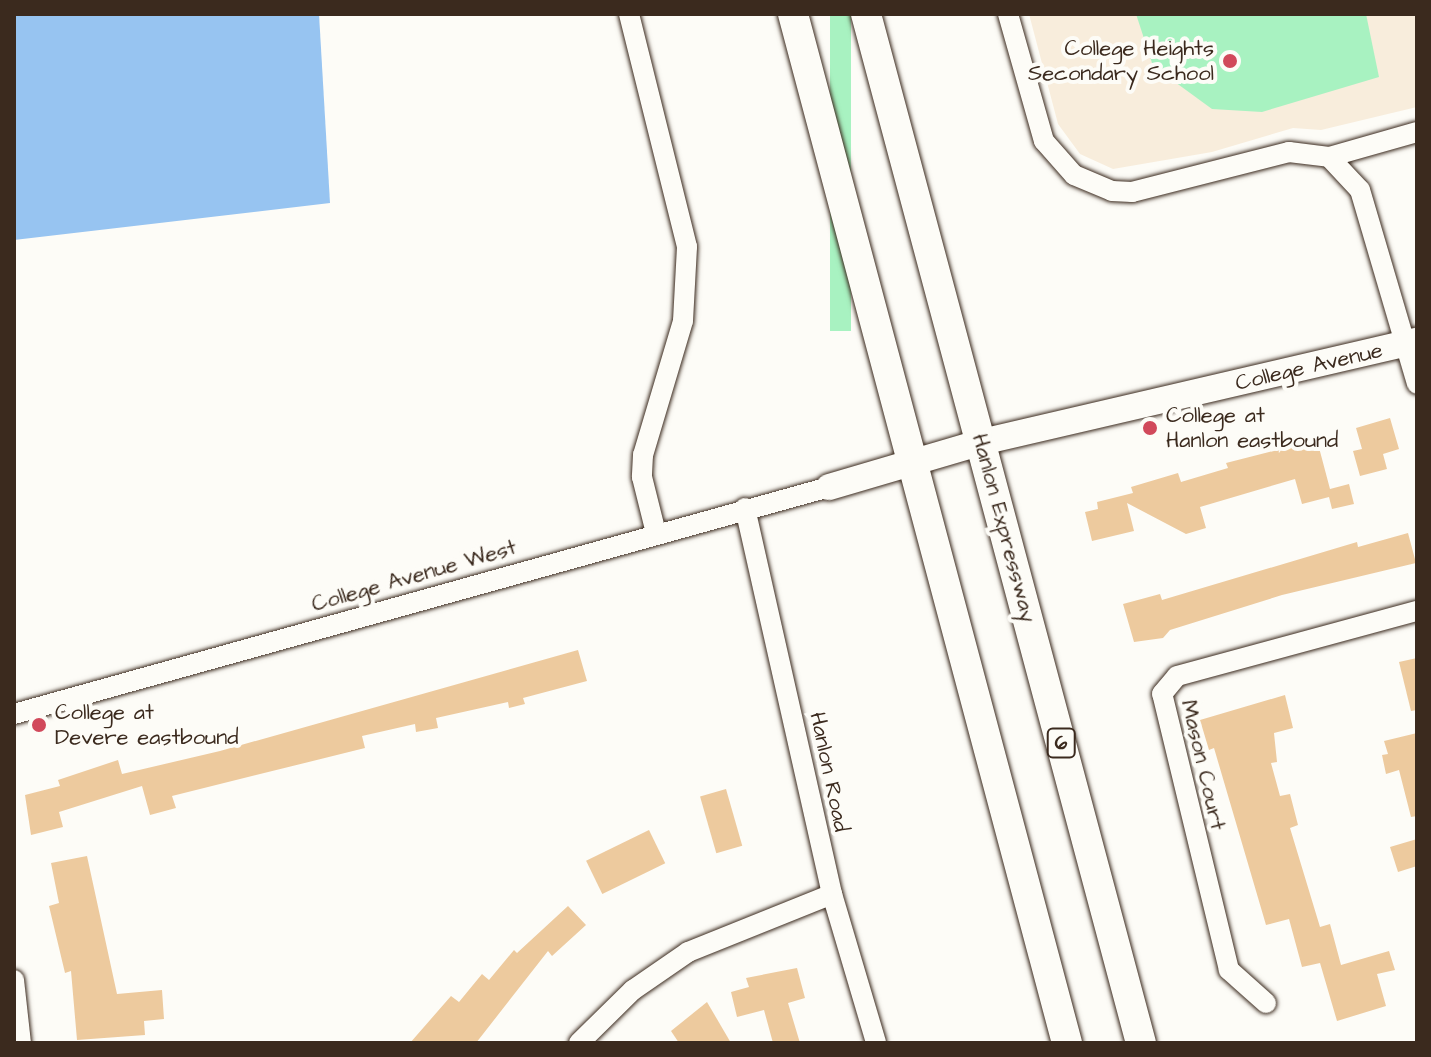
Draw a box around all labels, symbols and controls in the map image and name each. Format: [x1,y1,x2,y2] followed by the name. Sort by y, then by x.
[1028,35,1214,86] place label: College Heights Secondary School
[1221,52,1239,70] marker: College Heights Secondary School
[1233,337,1385,397] street label: College Avenue
[1166,402,1338,454] place label: College at Hanlon eastbound
[1141,419,1159,437] marker: College at Hanlon eastbound
[966,431,1042,625] street label: Hanlon Expressway
[309,534,519,618] street label: College Avenue West
[1175,697,1231,833] street label: Mason Court
[55,699,239,750] place label: College at Devere eastbound
[803,710,855,834] street label: Hanlon Road
[30,716,48,734] marker: College at Devere eastbound
[1045,727,1077,759] road number: 6

